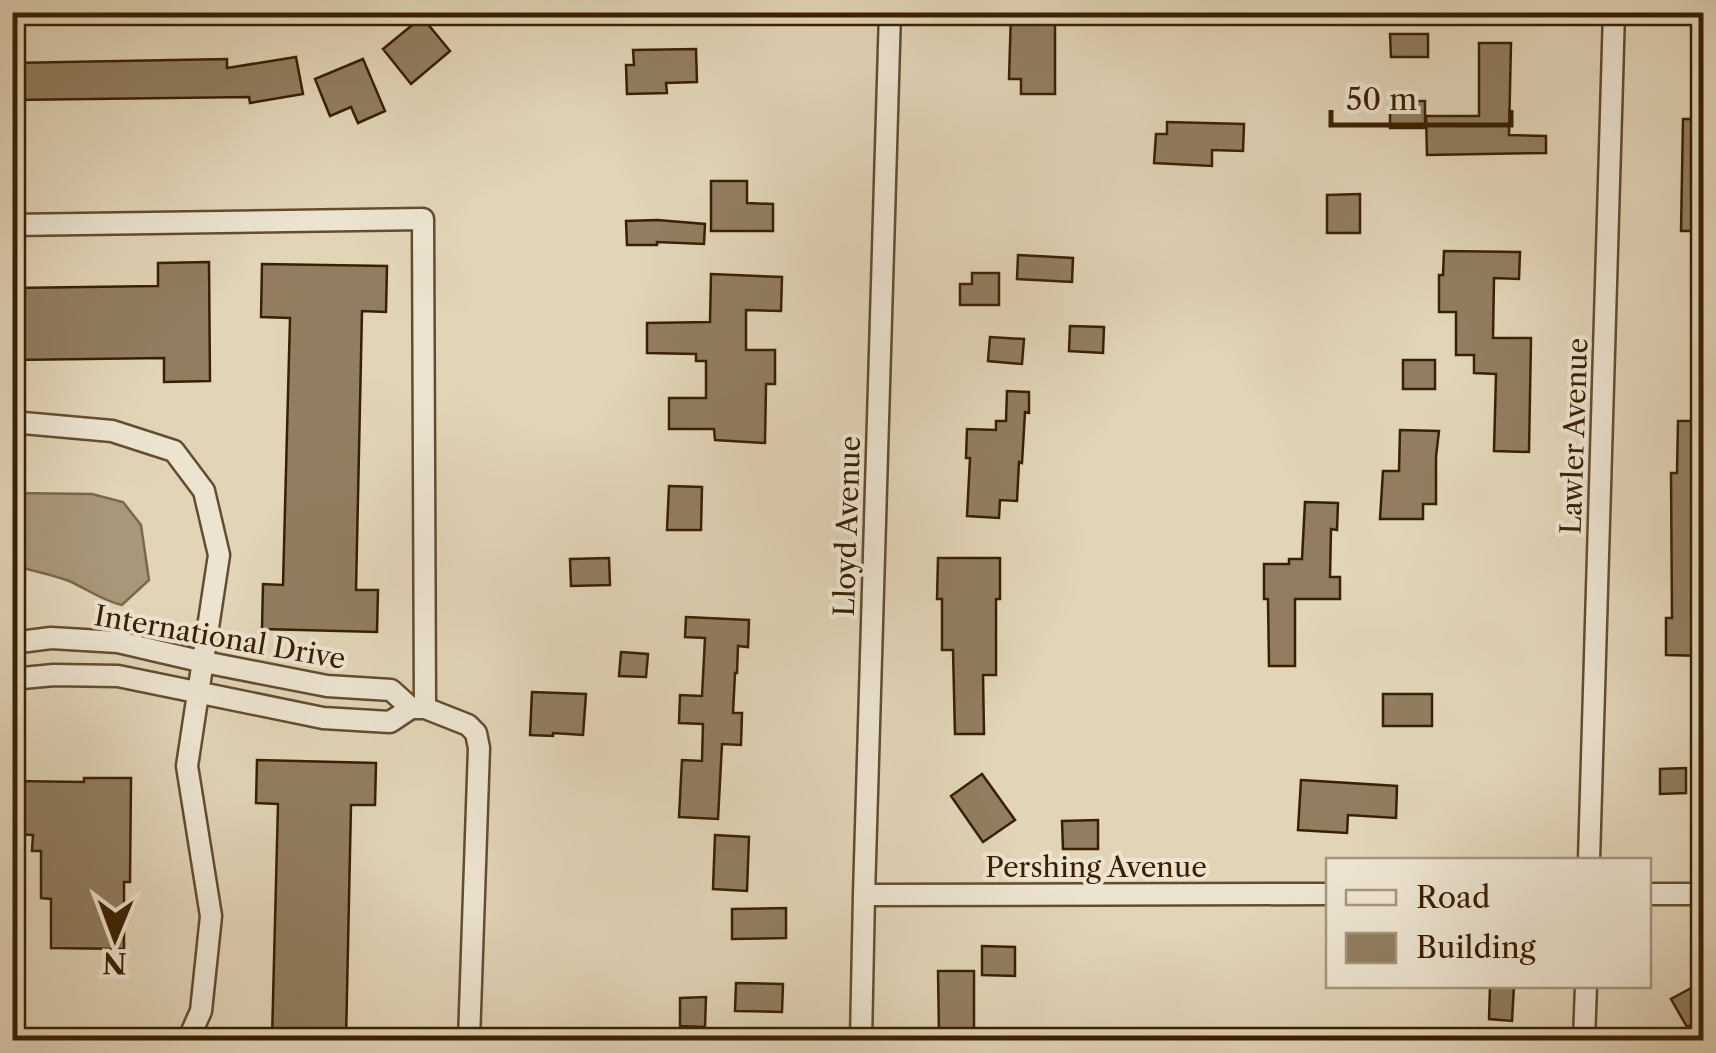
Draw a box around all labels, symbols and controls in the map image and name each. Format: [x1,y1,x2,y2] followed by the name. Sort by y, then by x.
[1331,65,1511,127] scale bar
[1346,81,1417,118] text: 50 m
[1554,337,1594,535] street label: Lawler Avenue
[827,435,867,617] street label: Lloyd Avenue
[92,598,348,676] street label: International Drive
[985,850,1207,884] street label: Pershing Avenue
[1326,858,1651,988] legend
[1416,879,1490,916] text: Road
[65,888,165,988] north arrow
[1416,929,1536,966] text: Building
[102,946,127,980] text: N

